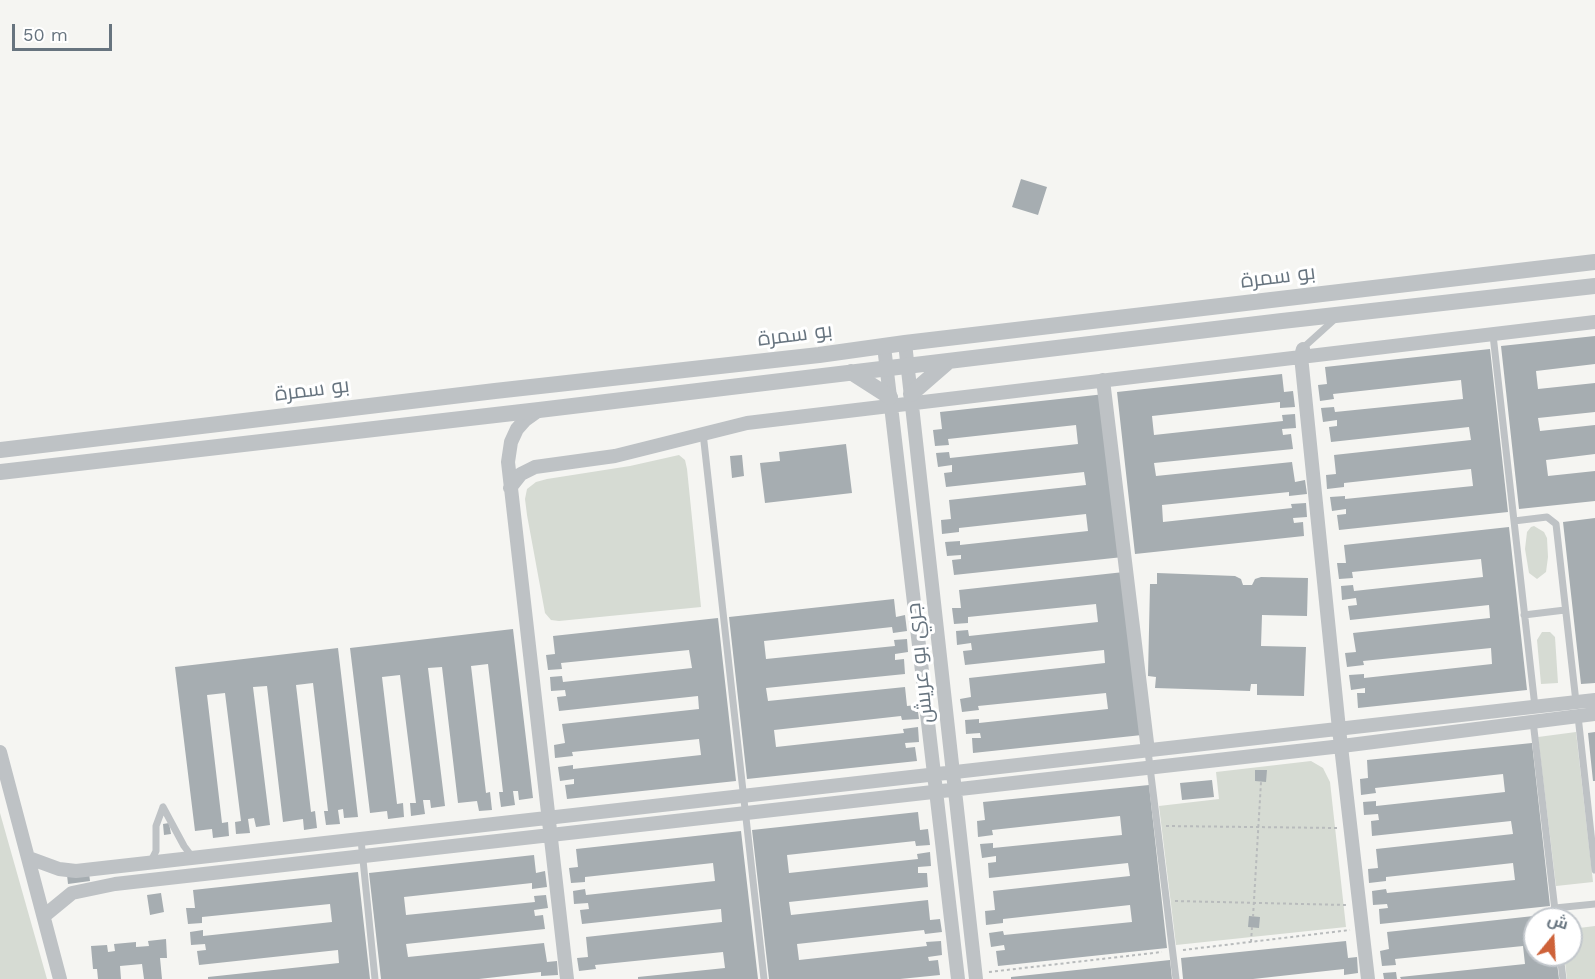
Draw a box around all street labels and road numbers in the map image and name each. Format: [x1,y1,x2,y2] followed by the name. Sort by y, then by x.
[1239,260,1317,294] street label: بو سمرة
[756,318,834,352] street label: بو سمرة
[273,373,351,407] street label: بو سمرة
[901,601,939,725] street label: جري بو عريش

